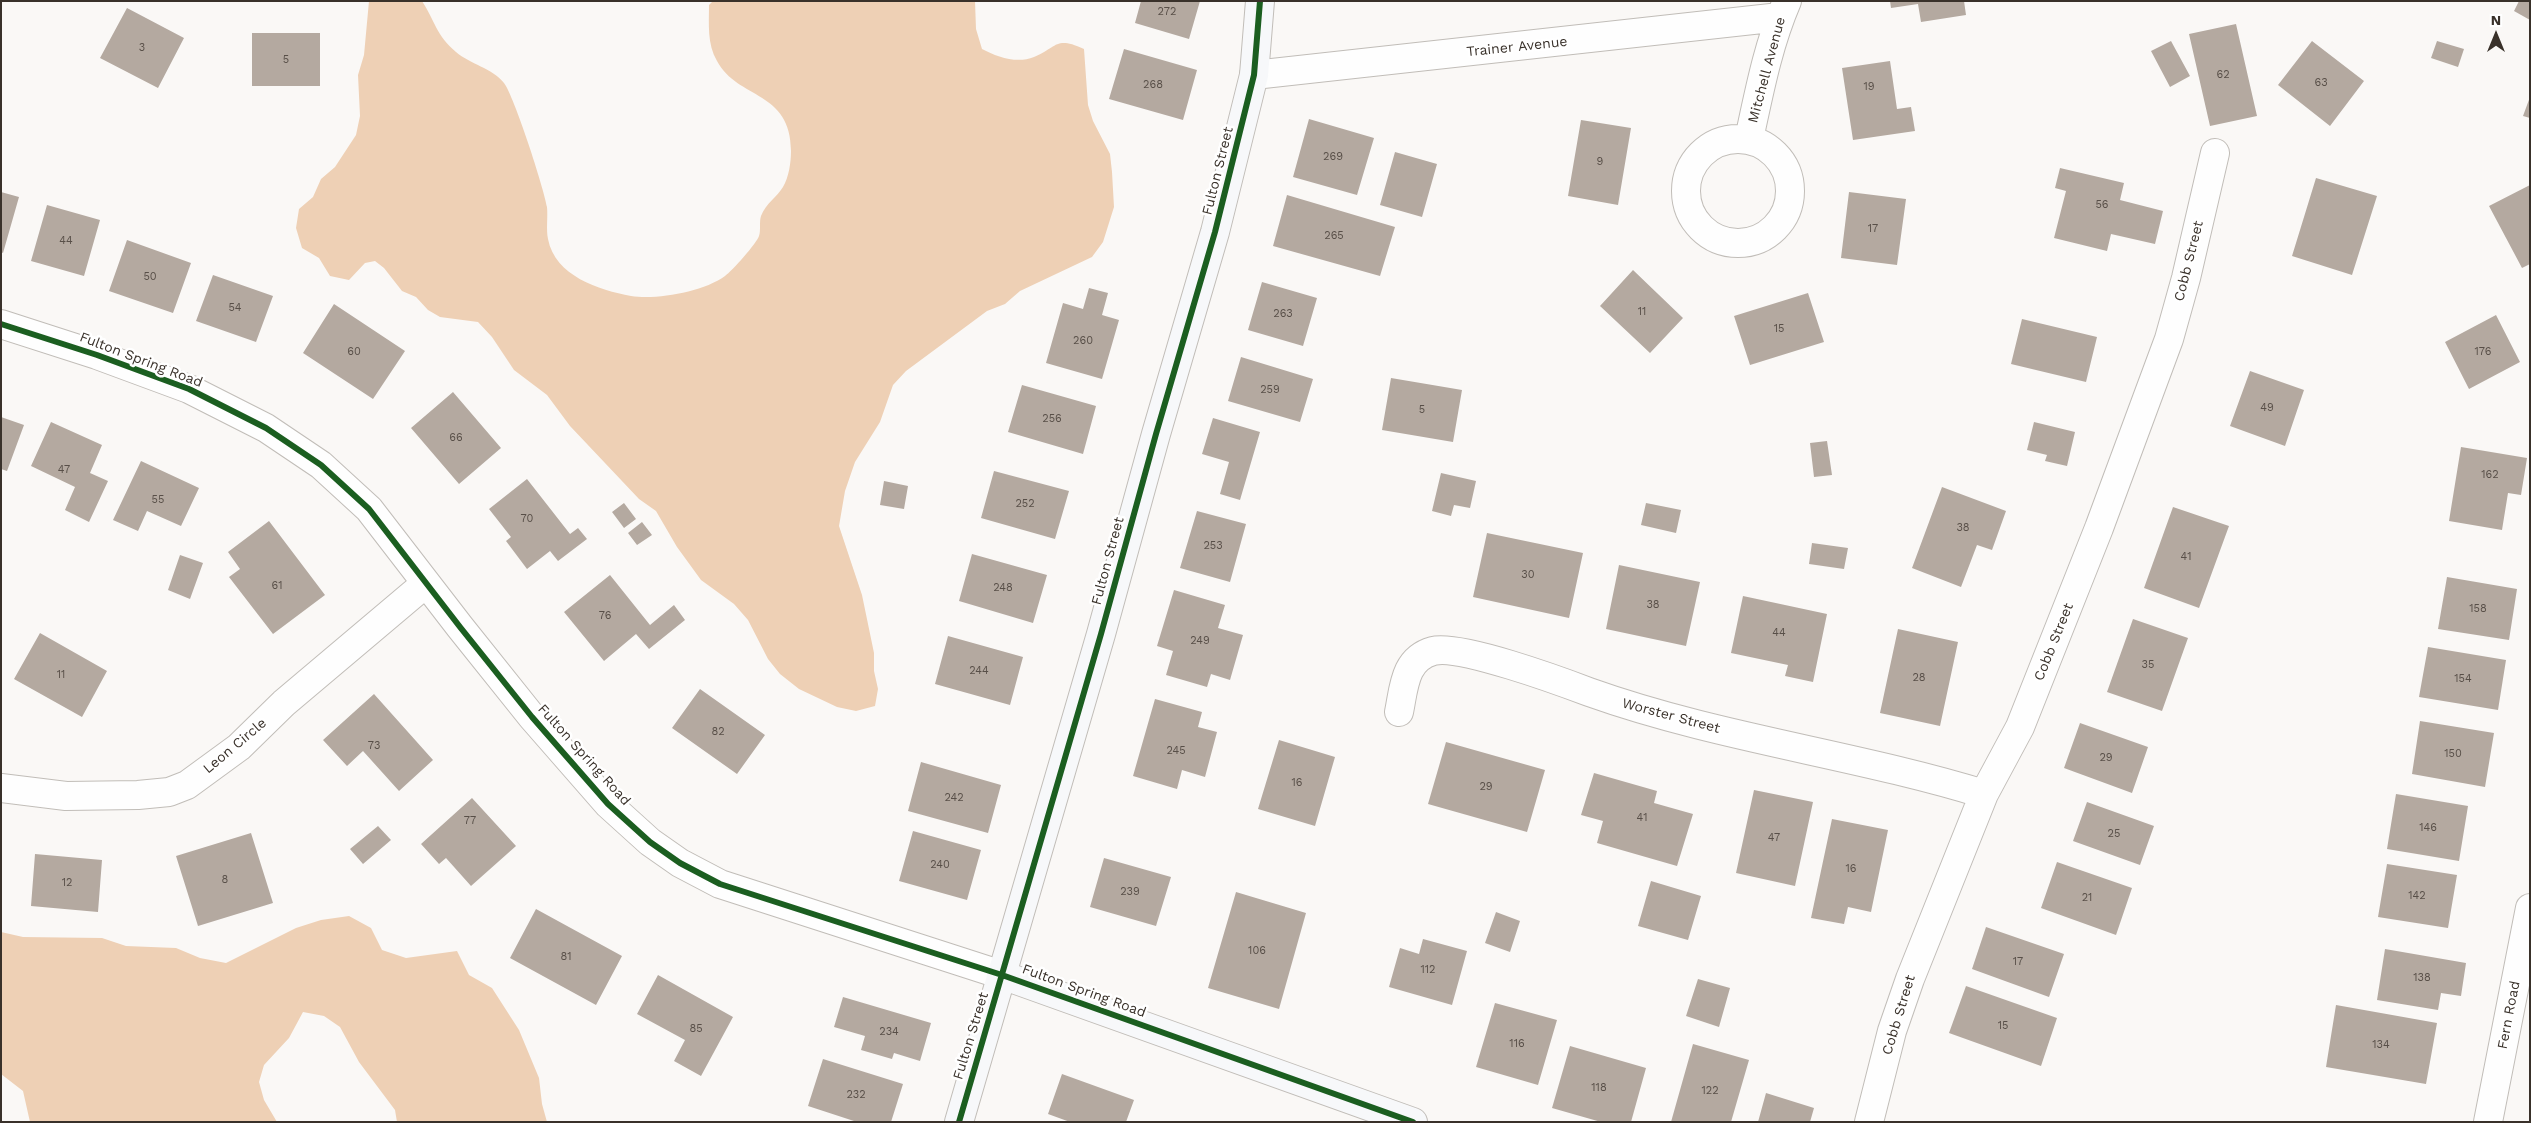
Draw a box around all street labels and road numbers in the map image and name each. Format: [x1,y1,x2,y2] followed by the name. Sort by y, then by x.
[1745,15,1789,125] street label: Mitchell Avenue
[1466,33,1568,61] street label: Trainer Avenue
[1199,125,1237,217] street label: Fulton Street
[2171,219,2207,303] street label: Cobb Street
[77,329,205,391] street label: Fulton Spring Road
[1088,515,1128,607] street label: Fulton Street
[2031,601,2077,683] street label: Cobb Street
[1620,695,1722,737] street label: Worster Street
[534,701,634,809] street label: Fulton Spring Road
[200,715,270,777] street label: Leon Circle
[1020,961,1148,1021] street label: Fulton Spring Road
[1879,973,1919,1057] street label: Cobb Street
[2494,979,2524,1051] street label: Fern Road
[950,990,992,1082] street label: Fulton Street

